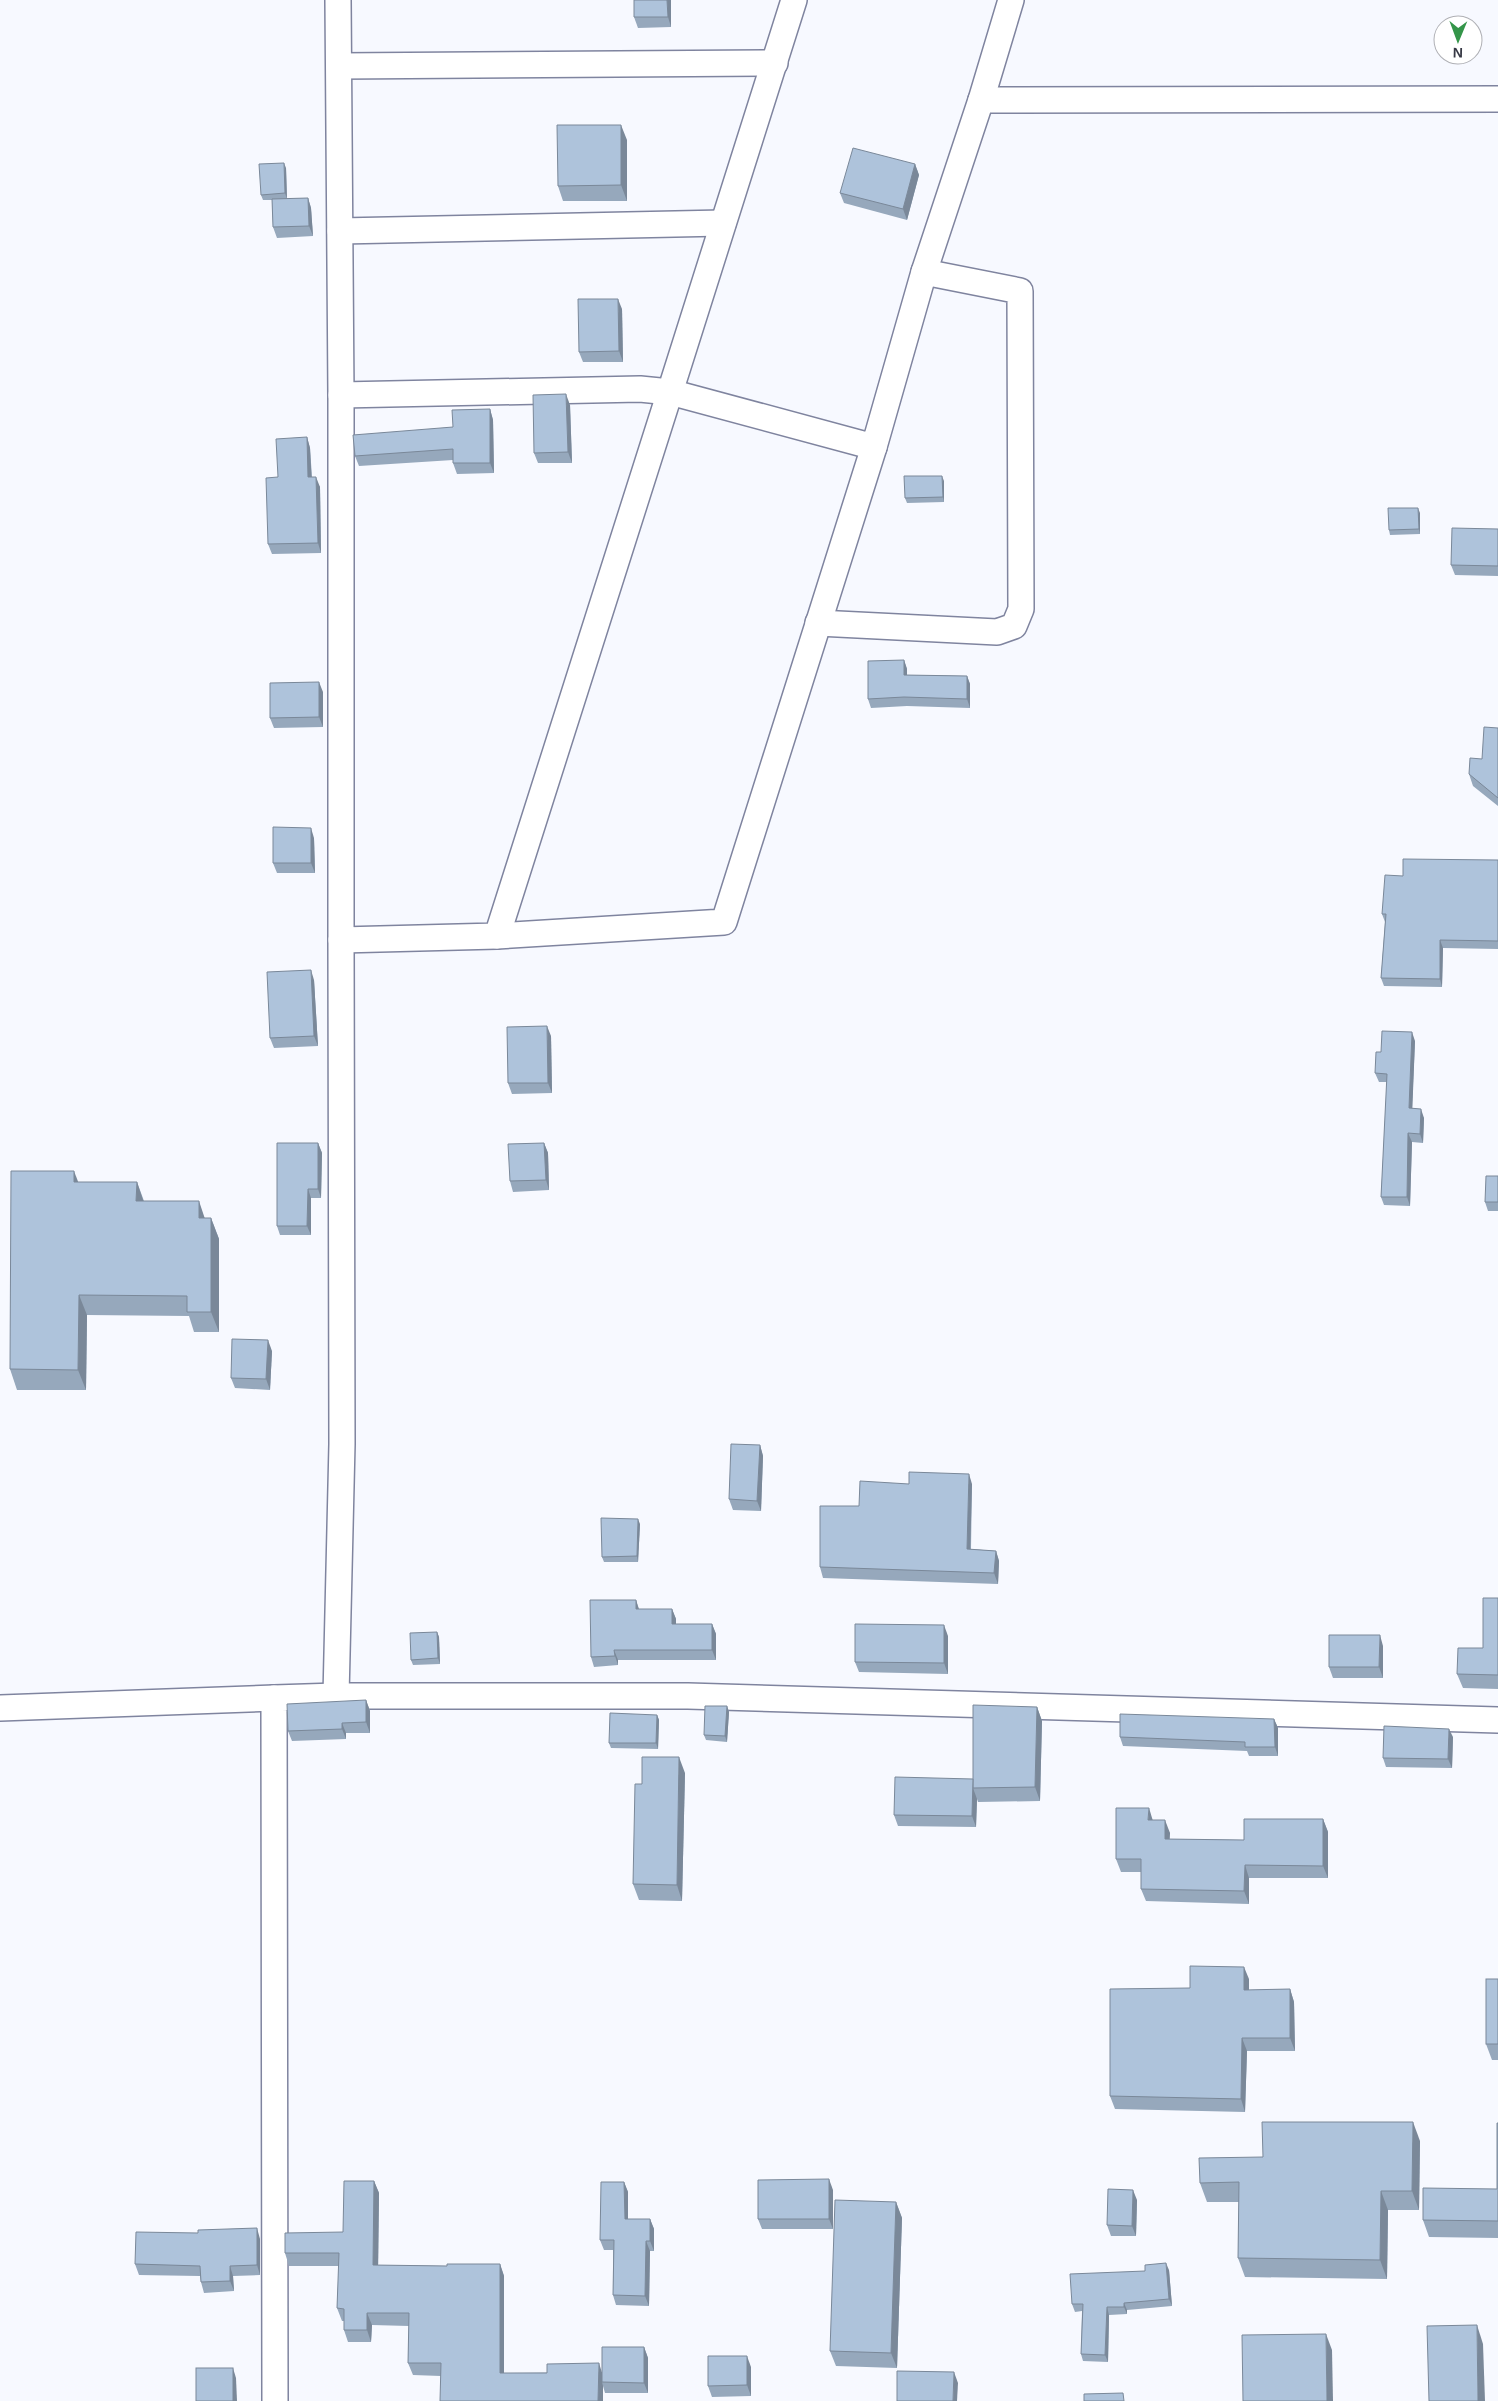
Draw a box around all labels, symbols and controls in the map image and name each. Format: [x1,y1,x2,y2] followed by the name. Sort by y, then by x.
[1433,15,1483,65] north arrow
[1453,45,1463,61] text: N

